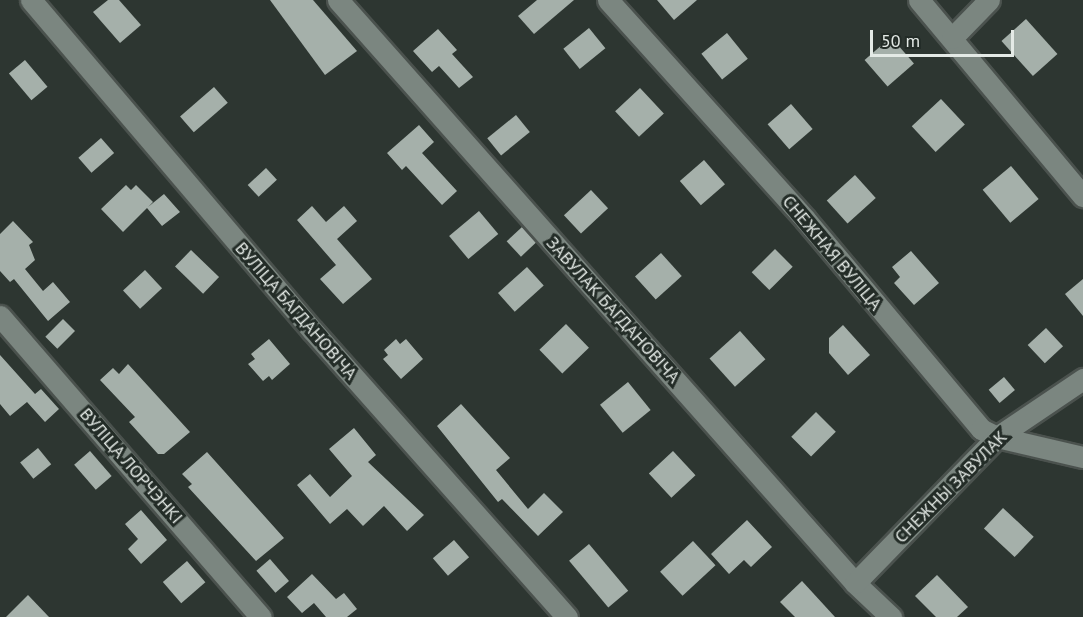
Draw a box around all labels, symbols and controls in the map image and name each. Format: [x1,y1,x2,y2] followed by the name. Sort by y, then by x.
[873,18,1017,56] scale bar
[881,29,920,52] text: 50 m
[778,191,886,315] street label: СНЕЖНАЯ ВУЛІЦА
[542,232,684,388] street label: ЗАВУЛАК БАГДАНОВІЧА
[230,237,362,385] street label: ВУЛІЦА БАГДАНОВІЧА
[75,403,187,529] street label: ВУЛІЦА ЛОРЧЭНКІ
[890,426,1012,548] street label: СНЕЖНЫ ЗАВУЛАК

